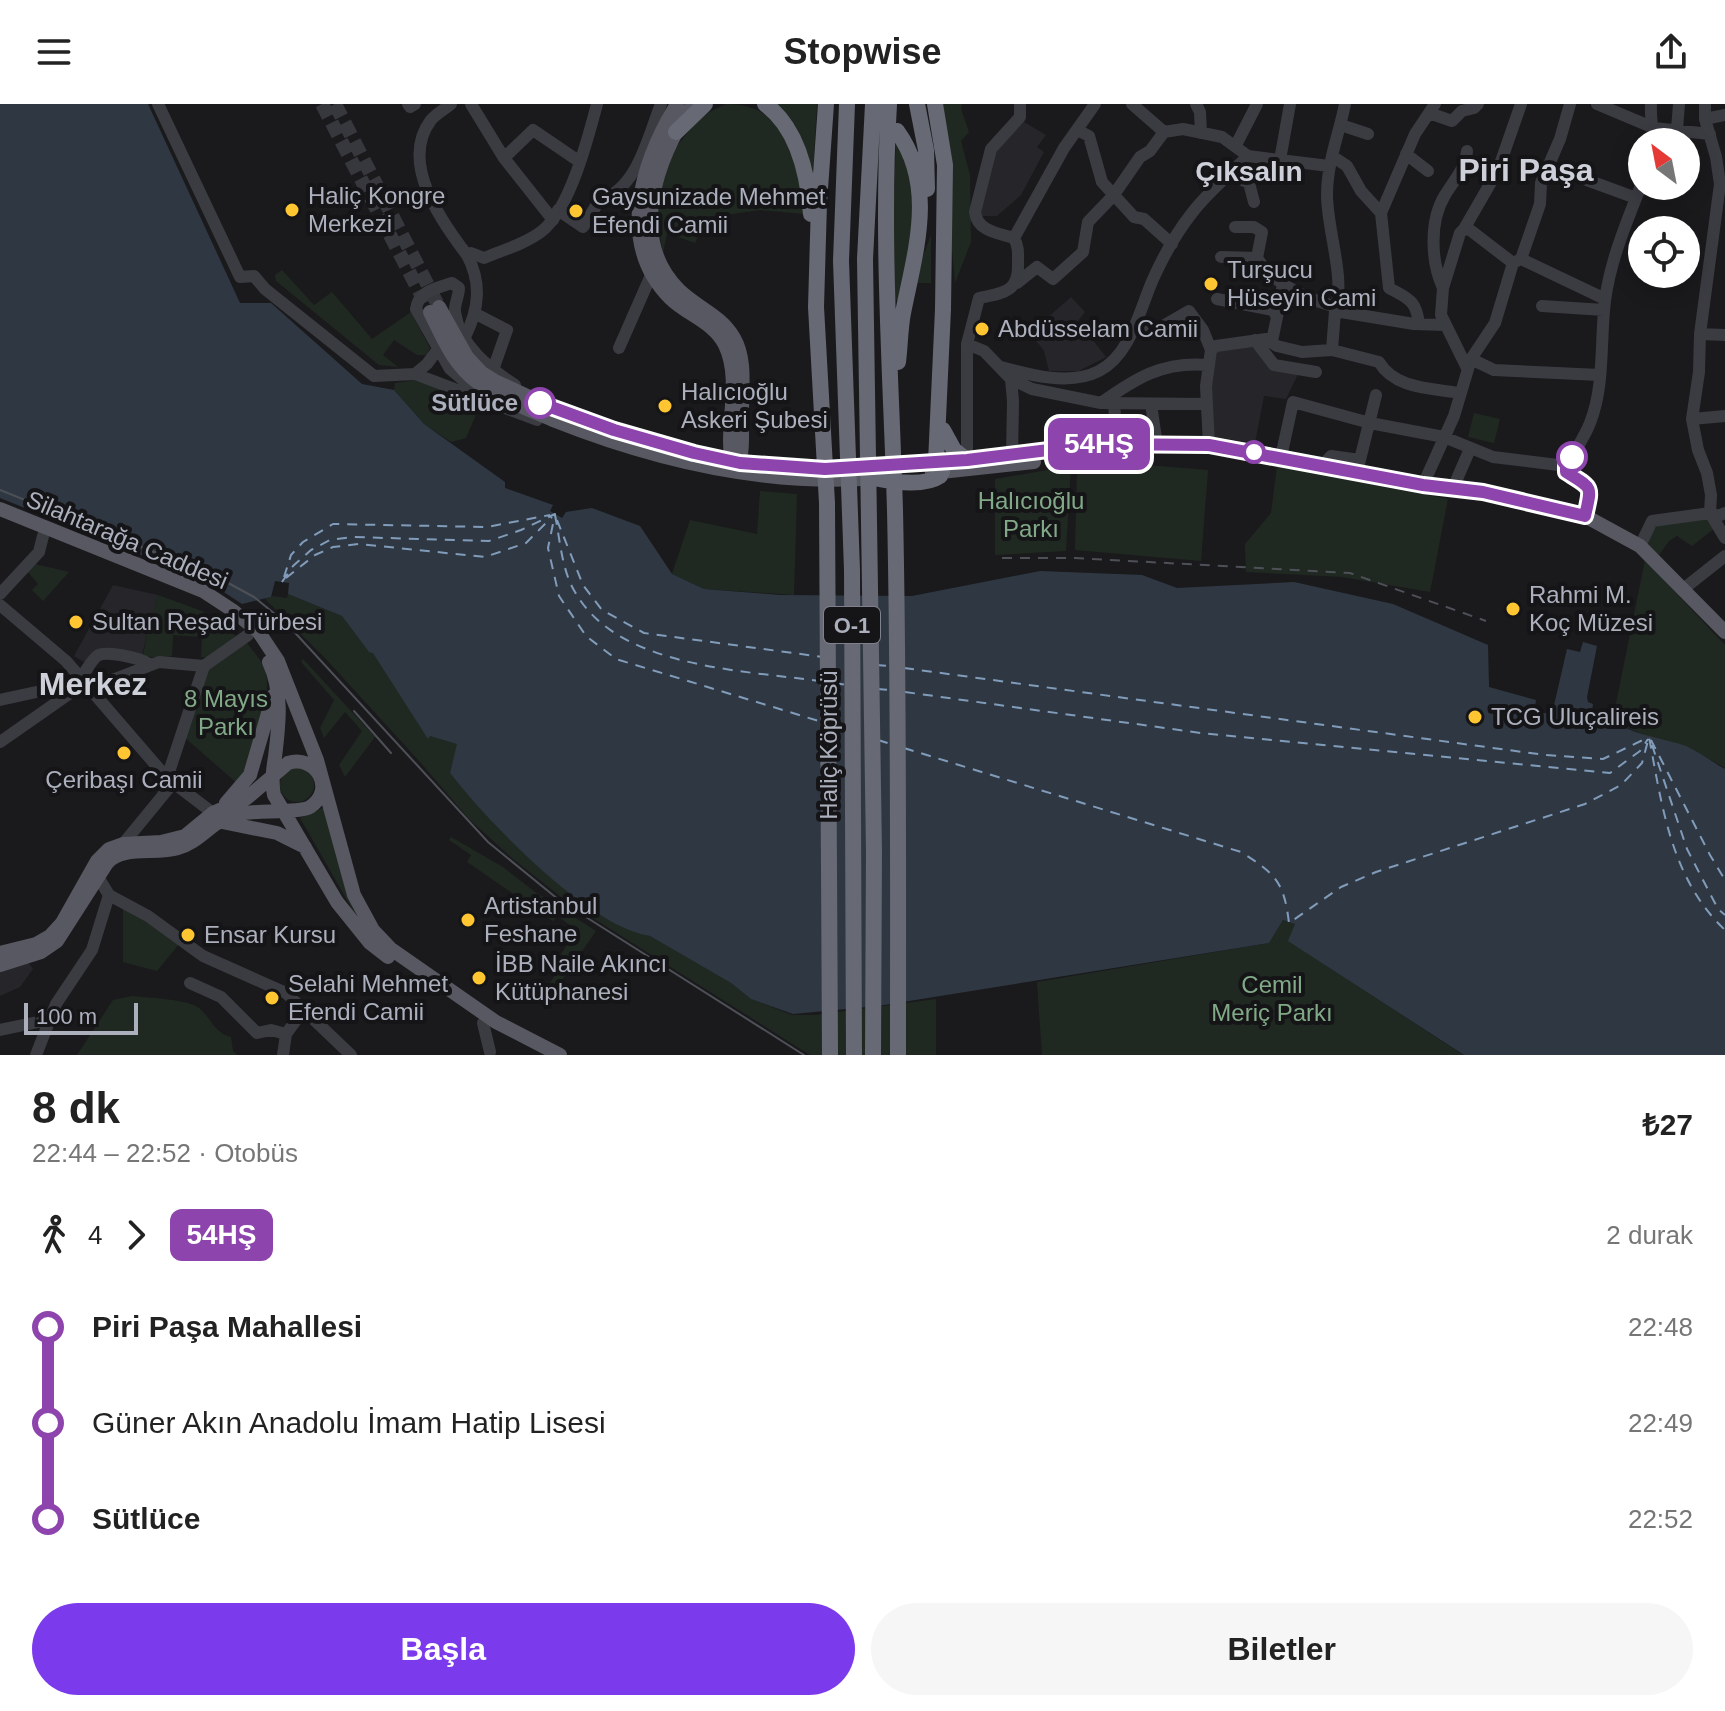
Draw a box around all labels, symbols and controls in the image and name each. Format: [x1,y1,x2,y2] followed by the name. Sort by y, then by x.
[32,30,76,74] icon: menu
[1649,30,1693,74] icon: share
[783,31,942,72] text: Stopwise
[1628,128,1700,200] north arrow
[1628,128,1700,288] map controls
[1458,152,1594,188] district label: Piri Paşa
[1195,156,1303,187] district label: Çıksalın
[308,182,445,237] place label: Haliç Kongre Merkezi
[592,183,826,238] place label: Gaysunizade Mehmet Efendi Camii
[283,201,301,219] marker: Haliç Kongre Merkezi
[567,202,585,220] marker: Gaysunizade Mehmet Efendi Camii
[1628,216,1700,288] button: locate
[1227,256,1376,311] place label: Turşucu Hüseyin Cami
[1202,275,1220,293] marker: Turşucu Hüseyin Cami
[998,315,1198,342] place label: Abdüsselam Camii
[973,320,991,338] marker: Abdüsselam Camii
[681,378,828,433] place label: Halıcıoğlu Askeri Şubesi
[525,388,555,418] marker: Sütlüce
[431,389,518,416] place label: Sütlüce
[656,397,674,415] marker: Halıcıoğlu Askeri Şubesi
[1043,418,1155,470] line badge: 54HŞ
[1064,428,1134,459] text: 54HŞ
[1243,441,1265,463] unlabelled marker
[1557,442,1587,472] unlabelled marker
[22,485,232,594] street label: Silahtarağa Caddesi
[978,487,1084,542] park label: Halıcıoğlu Parkı
[1529,581,1653,636] place label: Rahmi M. Koç Müzesi
[1504,600,1522,618] marker: Rahmi M. Koç Müzesi
[824,607,880,643] road number: O-1
[92,608,322,635] place label: Sultan Reşad Türbesi
[67,613,85,631] marker: Sultan Reşad Türbesi
[39,666,147,702] district label: Merkez
[815,670,842,820] street label: Haliç Köprüsü
[184,685,268,740] park label: 8 Mayıs Parkı
[1491,703,1659,730] place label: TCG Uluçalireis
[1466,708,1484,726] marker: TCG Uluçalireis
[115,744,133,762] marker: Çeribaşı Camii
[45,766,203,793] place label: Çeribaşı Camii
[484,892,597,947] place label: Artistanbul Feshane
[459,911,477,929] marker: Artistanbul Feshane
[204,921,336,948] place label: Ensar Kursu
[179,926,197,944] marker: Ensar Kursu
[495,950,667,1005] place label: İBB Naile Akıncı Kütüphanesi
[470,969,488,987] marker: İBB Naile Akıncı Kütüphanesi
[288,970,448,1025] place label: Selahi Mehmet Efendi Camii
[1211,971,1333,1026] park label: Cemil Meriç Parkı
[263,989,281,1007] marker: Selahi Mehmet Efendi Camii
[24,999,138,1035] scale bar
[36,1004,97,1029] text: 100 m
[32,1083,120,1132] text: 8 dk
[1642,1108,1693,1141] text: ₺27
[32,1138,298,1168] text: 22:44 – 22:52 · Otobüs
[32,1213,76,1257] icon: walk
[114,1213,158,1257] icon: forward
[186,1219,257,1250] text: 54HŞ
[88,1220,102,1250] text: 4
[1606,1220,1693,1250] text: 2 durak
[92,1310,362,1343] text: Piri Paşa Mahallesi
[1628,1312,1693,1342] text: 22:48
[92,1406,606,1439] text: Güner Akın Anadolu İmam Hatip Lisesi
[1628,1408,1693,1438] text: 22:49
[92,1502,200,1535] text: Sütlüce
[1628,1504,1693,1534] text: 22:52
[32,1603,855,1695] button: Başla
[871,1603,1693,1695] button: Biletler

